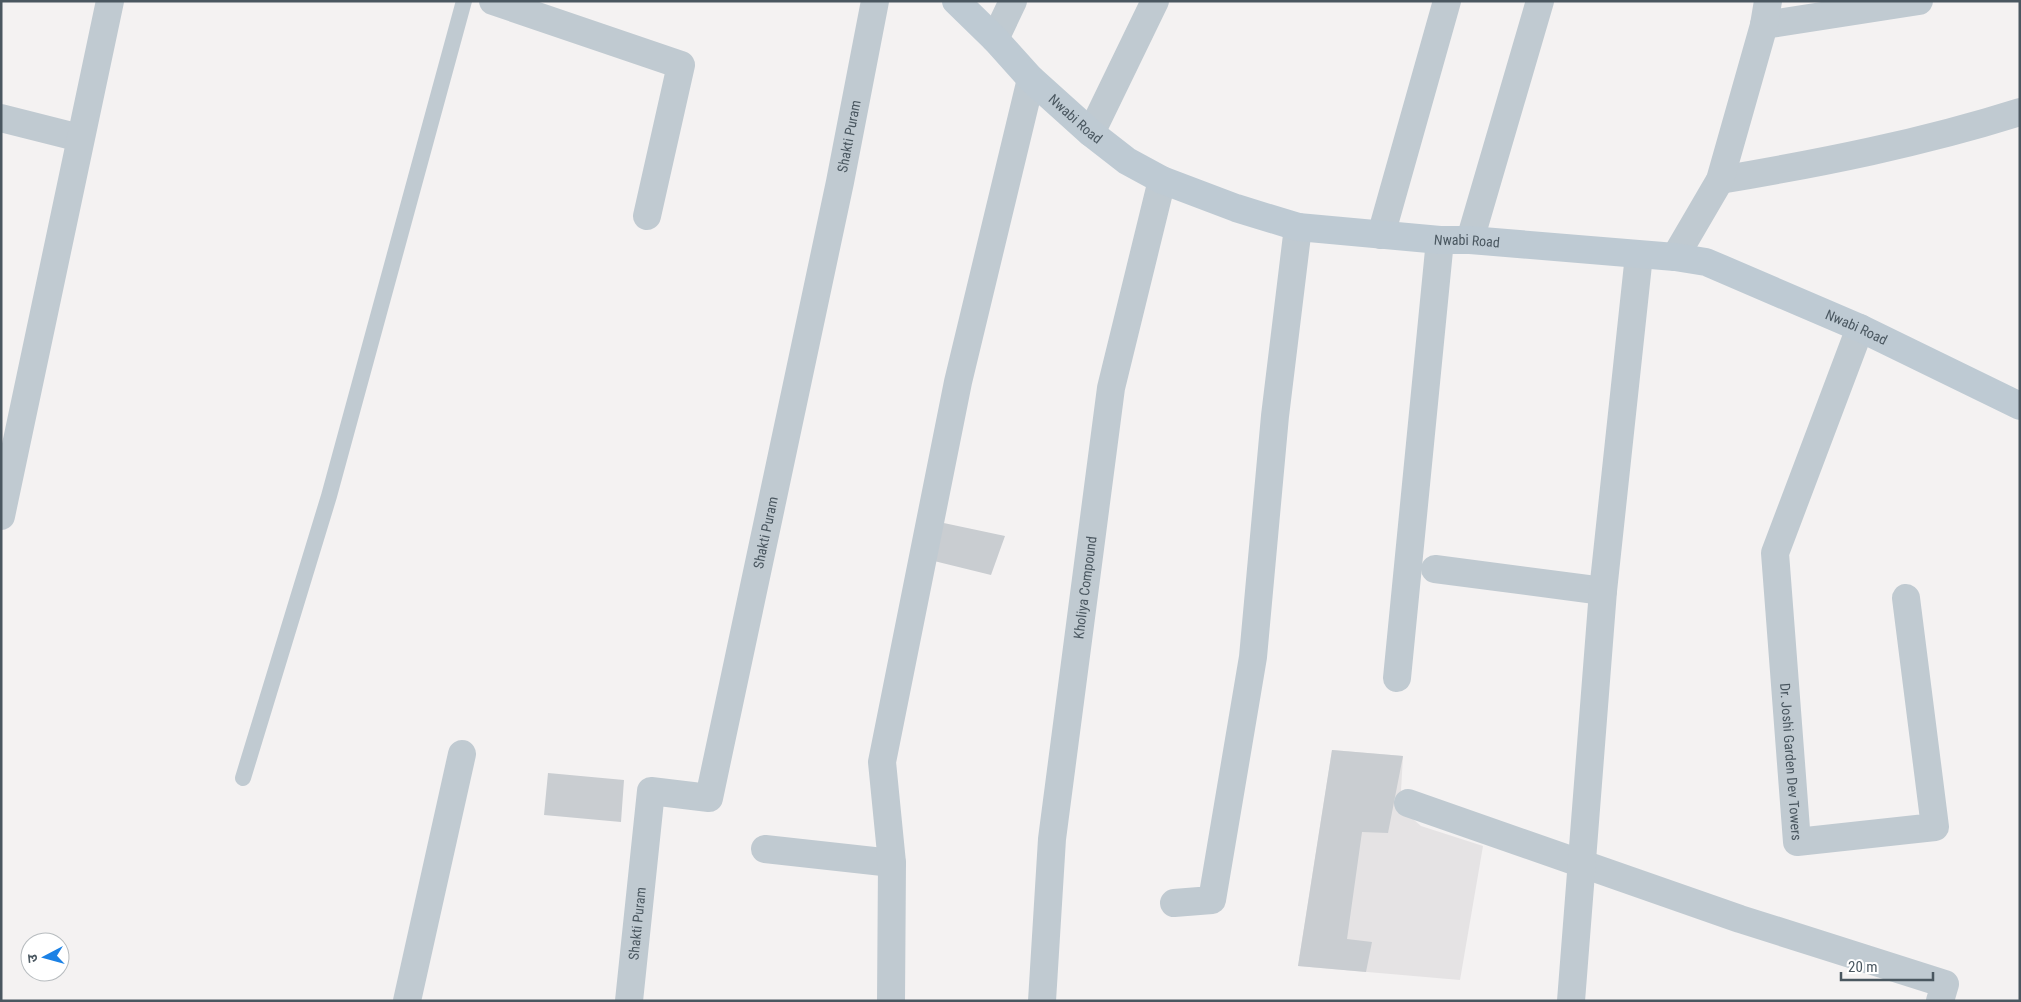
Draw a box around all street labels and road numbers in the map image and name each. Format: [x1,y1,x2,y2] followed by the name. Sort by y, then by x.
[1046,91,1105,147] street label: Nwabi Road
[834,99,864,174] street label: Shakti Puram
[1433,231,1501,250] street label: Nwabi Road
[1823,306,1890,348] street label: Nwabi Road
[750,495,781,570] street label: Shakti Puram
[1070,535,1100,640] street label: Kholiya Compound
[1777,683,1805,841] street label: Dr. Joshi Garden Dev Towers
[625,886,649,961] street label: Shakti Puram

